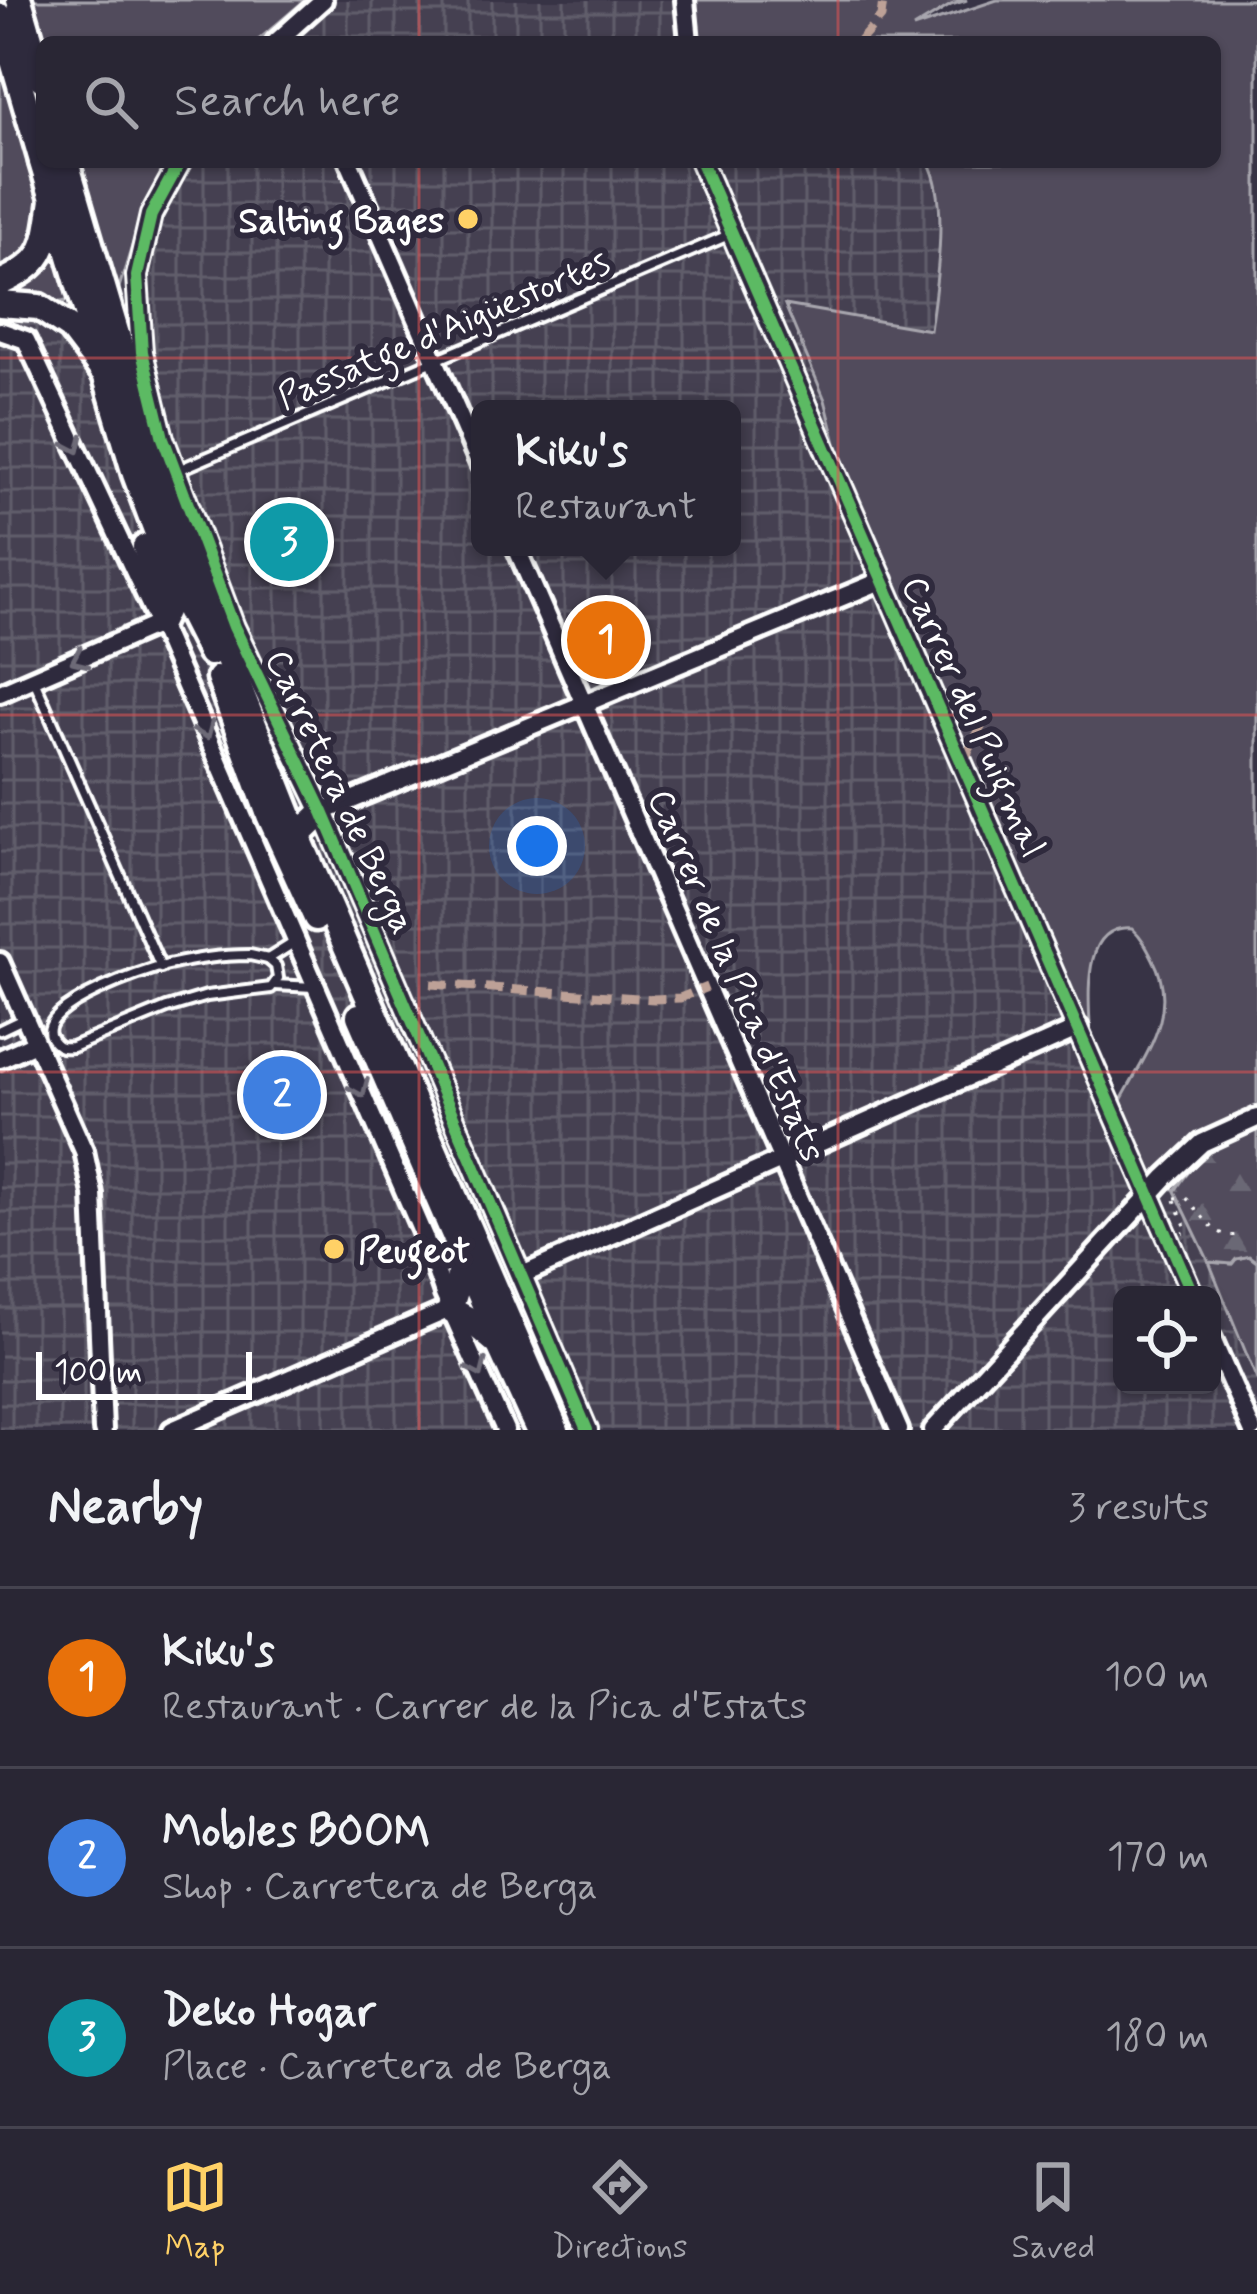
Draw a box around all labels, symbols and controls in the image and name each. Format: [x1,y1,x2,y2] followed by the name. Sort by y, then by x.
[36,36,1221,168] search box
[78,69,144,135] icon: search
[174,73,401,132] text: Search here
[239,199,444,250] place label: Salting Bages
[455,206,481,232] marker: Salting Bages
[271,240,619,425] street label: Passatge d'Aigüestortes
[471,400,741,556] popup
[515,423,628,482] text: Kiku's
[61,433,84,455] one-way arrow
[515,482,697,533] text: Restaurant
[250,497,328,587] pin: 3
[886,570,1055,866] street label: Carrer del Puigmal
[567,595,645,685] pin: 1
[251,643,425,943] street label: Carretera de Berga
[70,644,92,668] one-way arrow
[191,719,215,740] one-way arrow
[635,783,835,1170] street label: Carrer de la Pica d'Estats
[507,816,567,876] your location
[243,1050,321,1140] pin: 2
[346,1077,370,1098] one-way arrow
[358,1229,470,1280] place label: Peugeot
[321,1236,347,1262] marker: Peugeot
[1113,1286,1221,1394] map controls
[1113,1286,1221,1394] button: locate
[36,1346,252,1399] scale bar
[54,1351,143,1395] text: 100 m
[463,1357,487,1379] one-way arrow
[48,1475,203,1541] text: Nearby
[1068,1483,1209,1534] text: 3 results
[162,1623,275,1682] text: Kiku's
[78,1652,96,1703] text: 1
[1104,1652,1209,1703] text: 100 m
[162,1682,807,1733] text: Restaurant · Carrer de la Pica d'Estats
[162,1803,431,1862] text: Mobles BOOM
[77,1832,97,1883] text: 2
[1107,1832,1209,1883] text: 170 m
[162,1862,598,1913] text: Shop · Carretera de Berga
[162,1983,376,2042] text: Deko Hogar
[78,2012,96,2063] text: 3
[1105,2012,1209,2063] text: 180 m
[162,2042,612,2093] text: Place · Carretera de Berga
[162,2154,228,2270] tab: Map
[552,2154,688,2270] tab: Directions
[1012,2154,1095,2270] tab: Saved

